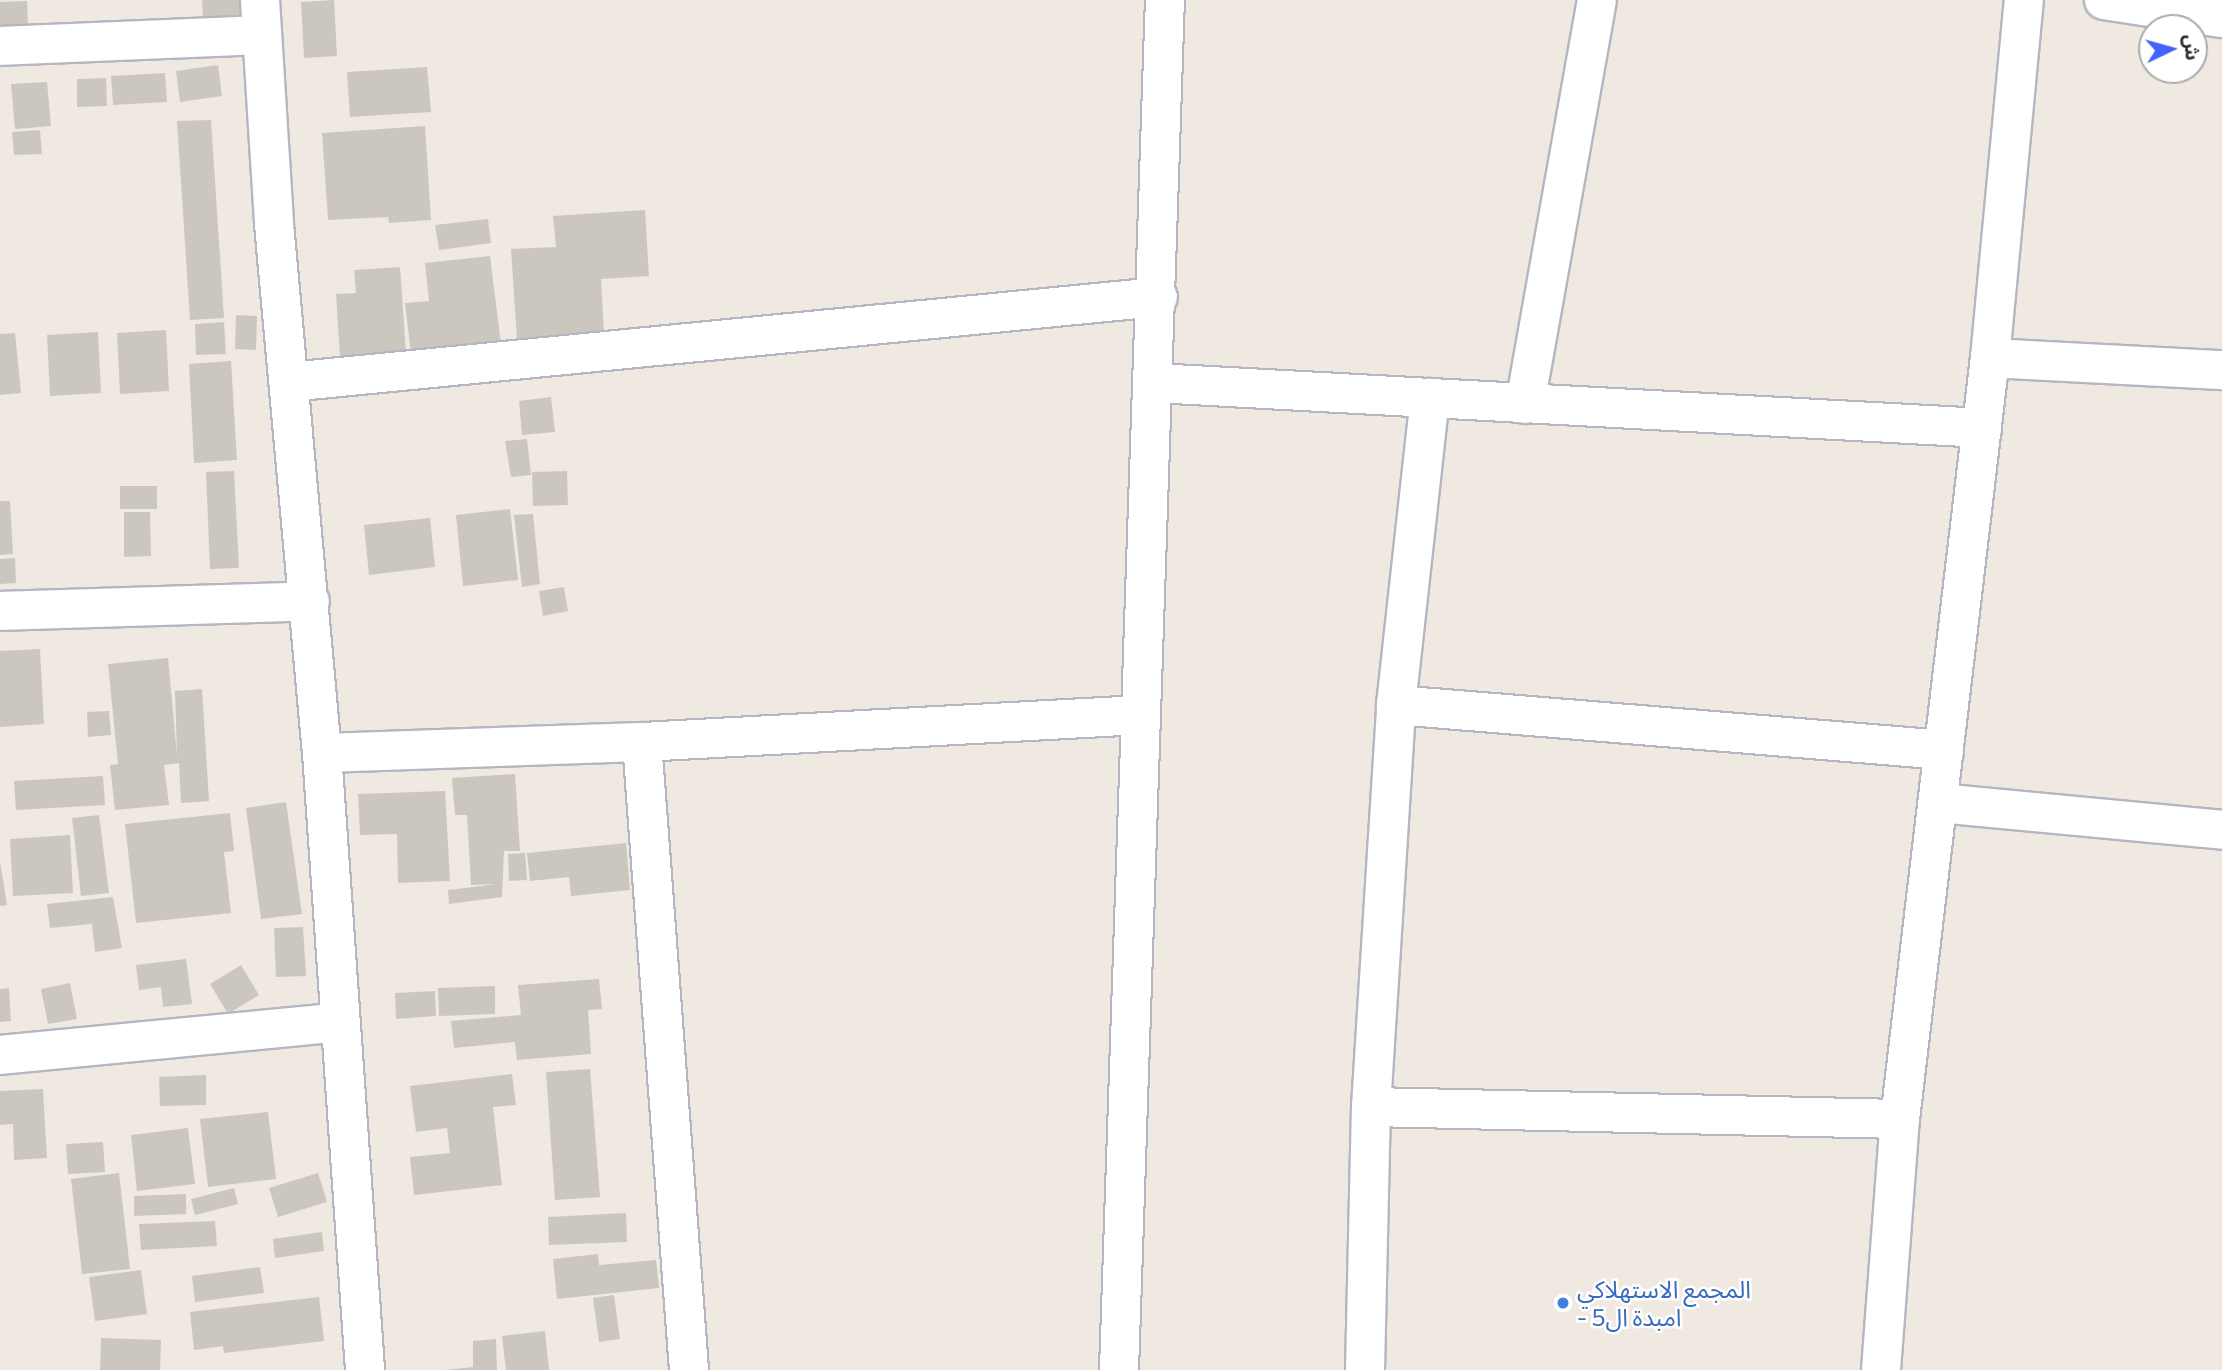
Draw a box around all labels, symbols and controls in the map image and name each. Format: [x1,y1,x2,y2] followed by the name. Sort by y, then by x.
[2138,14,2208,84] north arrow
[2180,33,2205,61] text: ش
[1577,1275,1751,1331] place label: المجمع الاستهلاكي - امبدة ال5
[1555,1295,1571,1311] marker: المجمع الاستهلاكي - امبدة ال5

